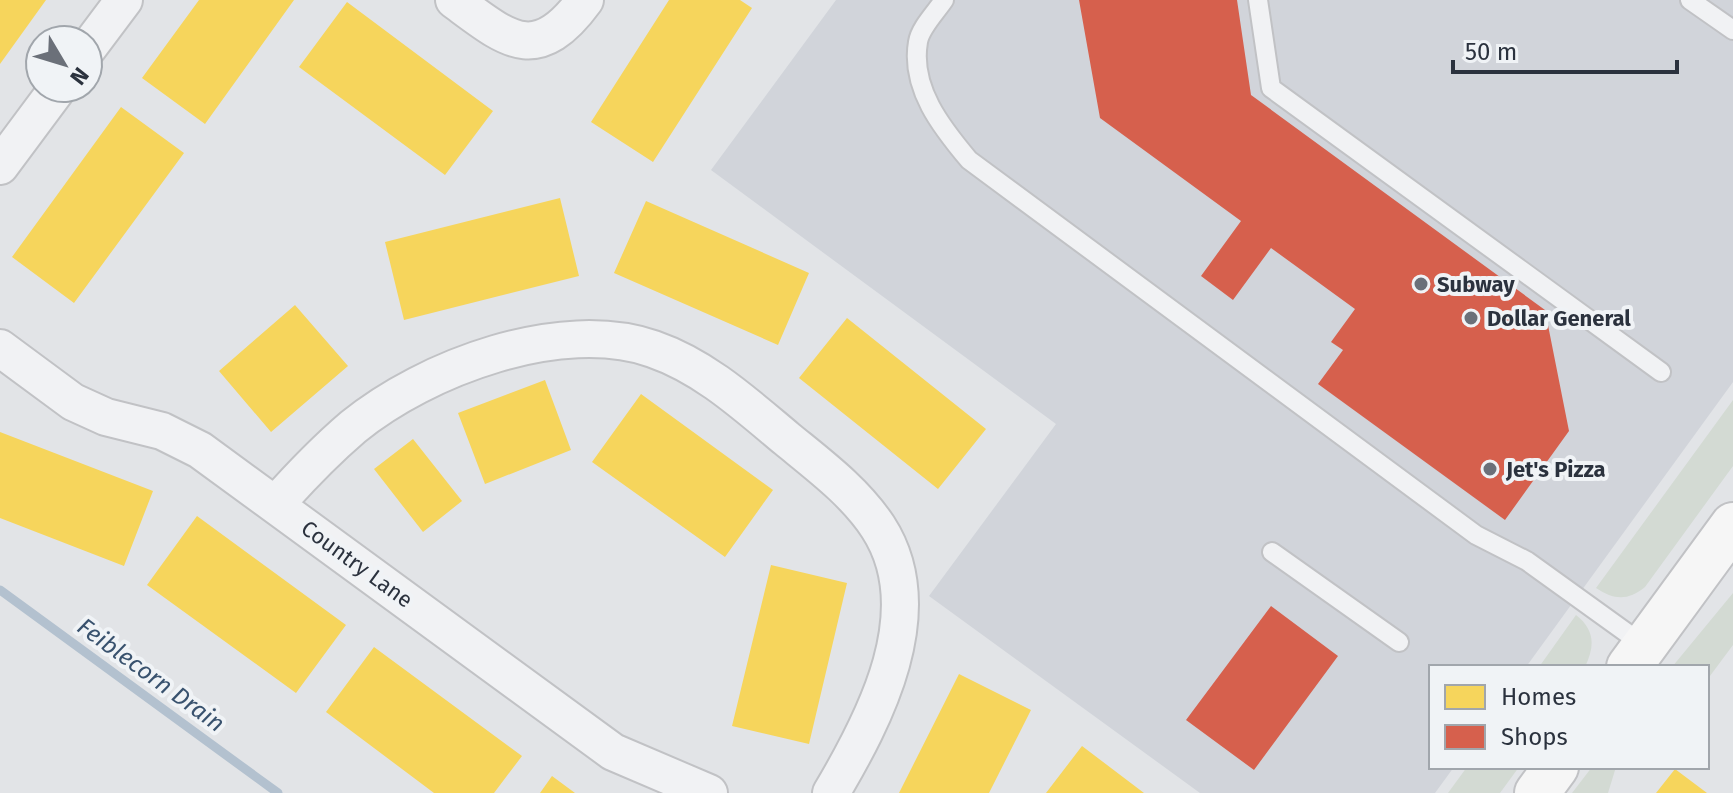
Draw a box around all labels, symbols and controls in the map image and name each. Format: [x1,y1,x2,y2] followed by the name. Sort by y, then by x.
[24,24,104,104] north arrow
[1453,24,1677,74] scale bar
[1465,38,1517,66] text: 50 m
[64,62,94,90] text: N
[1437,271,1515,298] place label: Subway
[1412,275,1430,293] marker: Subway
[1487,305,1631,332] place label: Dollar General
[1462,309,1480,327] marker: Dollar General
[1505,456,1605,483] place label: Jet's Pizza
[1481,460,1499,478] marker: Jet's Pizza
[296,515,418,613] street label: Country Lane
[72,612,230,738] water label: Feiblecorn Drain
[1429,665,1709,769] legend
[1501,683,1576,711] text: Homes
[1501,723,1568,751] text: Shops

